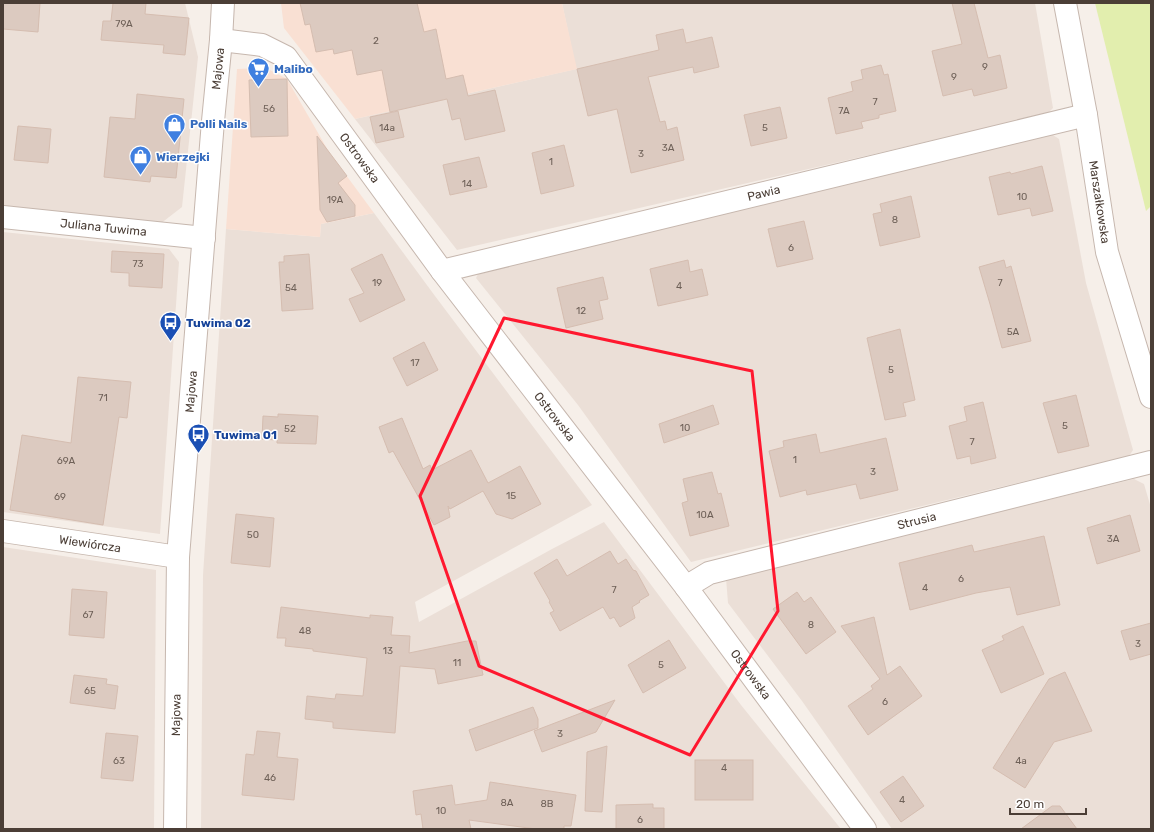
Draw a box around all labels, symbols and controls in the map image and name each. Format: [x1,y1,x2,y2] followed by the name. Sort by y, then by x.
[115,18,133,30] house number: 79A
[373,35,379,47] house number: 2
[209,47,227,90] street label: Majowa
[246,56,272,89] supermarket icon: Malibo
[982,61,988,73] house number: 9
[274,62,313,76] place label: Malibo
[951,71,957,83] house number: 9
[872,96,878,108] house number: 7
[263,103,275,115] house number: 56
[838,105,850,117] house number: 7A
[162,111,188,144] shop icon: Polli Nails
[190,117,248,131] place label: Polli Nails
[379,122,395,134] house number: 14a
[762,122,768,134] house number: 5
[337,130,382,186] street label: Ostrowska
[662,142,675,154] house number: 3A
[128,144,154,177] shop icon: Wierzejki
[638,148,644,160] house number: 3
[156,150,210,164] place label: Wierzejki
[549,156,553,168] house number: 1
[1086,160,1113,245] street label: Marszałkowska
[462,178,472,190] house number: 14
[746,182,782,204] street label: Pawia
[1017,191,1027,203] house number: 10
[327,194,344,206] house number: 19A
[892,214,898,226] house number: 8
[60,216,147,239] street label: Juliana Tuwima
[788,242,794,254] house number: 6
[132,258,144,270] house number: 73
[372,277,382,289] house number: 19
[997,277,1003,289] house number: 7
[676,280,682,292] house number: 4
[285,282,297,294] house number: 54
[576,305,586,317] house number: 12
[158,310,184,343] bus stop icon: Tuwima 02
[186,316,251,330] place label: Tuwima 02
[1007,326,1020,338] house number: 5A
[410,357,420,369] house number: 17
[888,364,894,376] house number: 5
[183,370,200,413] street label: Majowa
[531,389,578,444] street label: Ostrowska
[98,392,108,404] house number: 71
[1062,420,1068,432] house number: 5
[185,422,211,455] bus stop icon: Tuwima 01
[680,422,690,434] house number: 10
[284,423,296,435] house number: 52
[214,428,277,442] place label: Tuwima 01
[969,436,975,448] house number: 7
[793,454,797,466] house number: 1
[57,455,75,467] house number: 69A
[870,466,876,478] house number: 3
[506,490,516,502] house number: 15
[54,491,66,503] house number: 69
[696,509,714,521] house number: 10A
[896,509,938,532] street label: Strusia
[247,529,259,541] house number: 50
[58,532,122,555] street label: Wiewiórcza
[1107,533,1120,545] house number: 3A
[958,573,964,585] house number: 6
[922,582,928,594] house number: 4
[611,584,617,596] house number: 7
[83,609,93,621] house number: 67
[808,619,814,631] house number: 8
[299,625,311,637] house number: 48
[1135,638,1141,650] house number: 3
[383,645,393,657] house number: 13
[728,647,774,702] street label: Ostrowska
[453,657,461,669] house number: 11
[658,659,664,671] house number: 5
[84,685,96,697] house number: 65
[169,694,183,736] street label: Majowa
[882,696,888,708] house number: 6
[557,728,563,740] house number: 3
[113,755,125,767] house number: 63
[1015,755,1027,767] house number: 4a
[721,762,727,774] house number: 4
[264,772,276,784] house number: 46
[1010,790,1086,816] scale bar
[899,794,905,806] house number: 4
[500,797,514,809] house number: 8A
[1016,797,1044,811] text: 20 m
[540,798,554,810] house number: 8B
[436,805,446,817] house number: 10
[637,814,643,826] house number: 6

